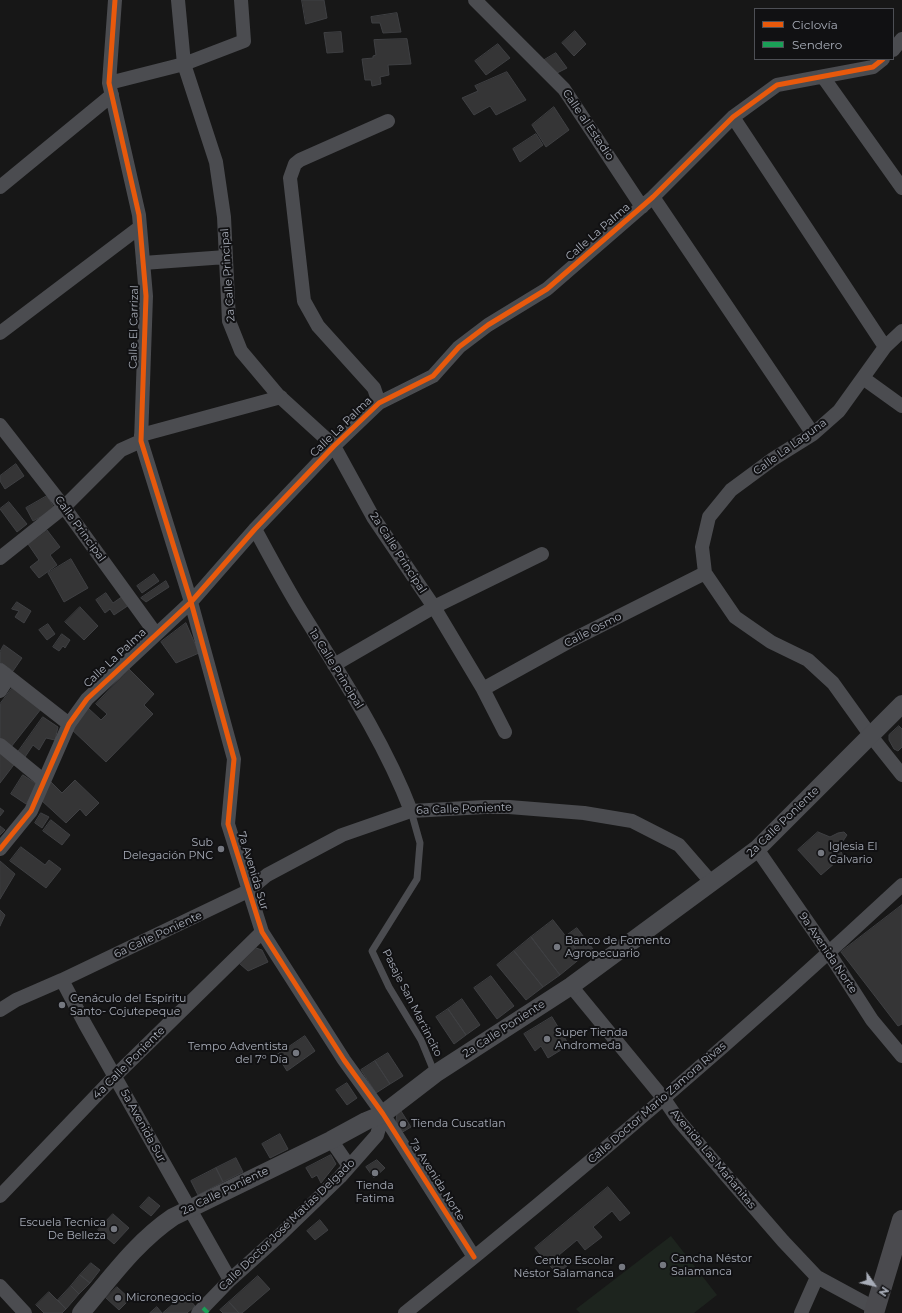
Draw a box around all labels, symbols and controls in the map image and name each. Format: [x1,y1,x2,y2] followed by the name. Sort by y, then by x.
[754,8,894,60] legend
[792,17,838,32] text: Ciclovía
[792,37,842,52] text: Sendero
[559,87,617,163] street label: Calle al Estadio
[563,201,633,263] street label: Calle La Palma
[218,228,238,322] street label: 2a Calle Principal
[127,285,141,369] street label: Calle El Carrizal
[307,394,375,460] street label: Calle La Palma
[751,416,829,478] street label: Calle La Laguna
[52,494,108,564] street label: Calle Principal
[367,510,429,596] street label: 2a Calle Principal
[562,610,624,650] street label: Calle Osmo
[81,626,149,690] street label: Calle La Palma
[306,627,366,711] street label: 1a Calle Principal
[744,784,822,860] street label: 2a Calle Poniente
[416,801,512,817] street label: 6a Calle Poniente
[235,830,271,912] street label: 7a Avenida Sur
[123,836,213,862] place label: Sub Delegación PNC
[829,840,877,866] place label: Iglesia El Calvario
[216,844,226,854] marker: Sub Delegación PNC
[816,848,826,858] marker: Iglesia El Calvario
[112,909,204,961] street label: 6a Calle Poniente
[796,910,860,996] street label: 9a Avenida Norte
[565,934,671,960] place label: Banco de Fomento Agropecuario
[552,942,562,952] marker: Banco de Fomento Agropecuario
[379,947,445,1059] street label: Pasaje San Martincito
[70,992,186,1018] place label: Cenáculo del Espíritu Santo- Cojutepeque
[460,998,548,1060] street label: 2a Calle Poniente
[57,1000,67,1010] marker: Cenáculo del Espíritu Santo- Cojutepeque
[90,1024,168,1102] street label: 4a Calle Poniente
[555,1026,628,1052] place label: Super Tienda Andromeda
[542,1034,552,1044] marker: Super Tienda Andromeda
[585,1039,729,1167] street label: Calle Doctor Mario Zamora Rivas
[188,1040,288,1066] place label: Tempo Adventista del 7º Día
[291,1048,301,1058] marker: Tempo Adventista del 7º Día
[117,1087,169,1165] street label: 5a Avenida Sur
[668,1107,758,1211] street label: Avenida Las Mañanitas
[411,1117,506,1131] place label: Tienda Cuscatlan
[398,1119,408,1129] marker: Tienda Cuscatlan
[406,1137,468,1223] street label: 7a Avenida Norte
[216,1156,358,1294] street label: Calle Doctor José Matías Delgado
[179,1164,271,1218] street label: 2a Calle Poniente
[370,1168,380,1178] marker: Tienda Fatima
[356,1179,394,1205] place label: Tienda Fatima
[19,1216,106,1242] place label: Escuela Tecnica De Belleza
[109,1224,119,1234] marker: Escuela Tecnica De Belleza
[671,1252,752,1278] place label: Cancha Néstor Salamanca
[514,1254,614,1280] place label: Centro Escolar Néstor Salamanca
[658,1260,668,1270] marker: Cancha Néstor Salamanca
[617,1262,627,1272] marker: Centro Escolar Néstor Salamanca
[854,1265,894,1305] north arrow
[876,1284,892,1299] text: N
[126,1291,201,1305] place label: Micronegocio
[113,1293,123,1303] marker: Micronegocio

